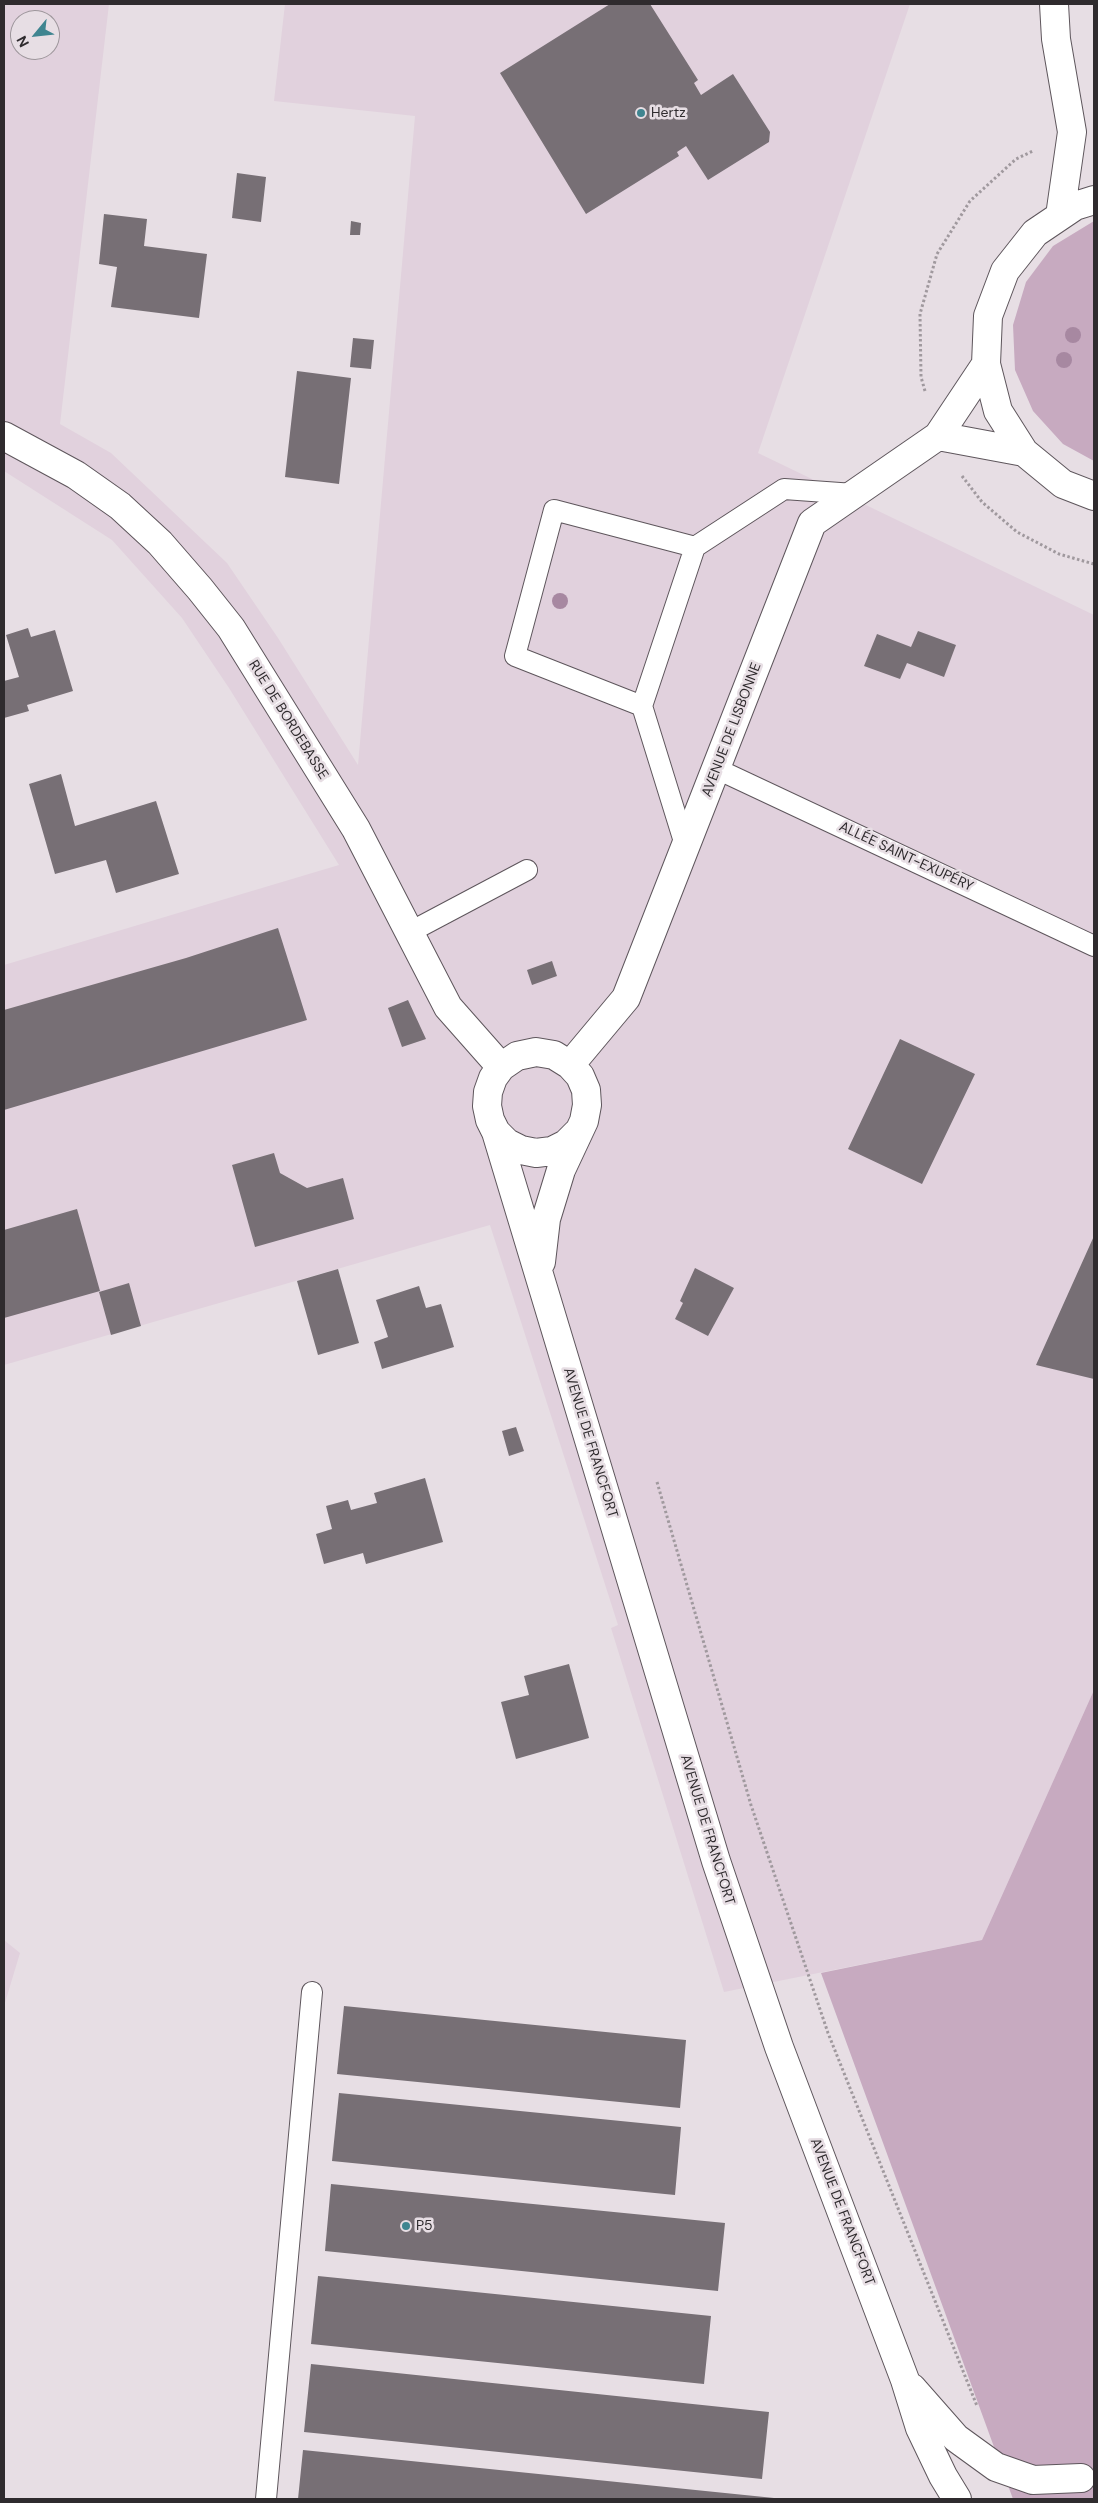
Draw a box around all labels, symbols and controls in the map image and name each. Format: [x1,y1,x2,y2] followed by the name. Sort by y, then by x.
[10,10,60,60] north arrow
[12,33,33,50] text: N
[651,105,686,121] place label: Hertz
[635,107,647,119] marker: Hertz
[245,657,331,783] street label: RUE DE BORDEBASSE
[699,661,765,799] street label: AVENUE DE LISBONNE
[836,818,976,896] street label: ALLÉE SAINT-EXUPÉRY
[559,1366,621,1520] street label: AVENUE DE FRANCFORT
[676,1753,738,1907] street label: AVENUE DE FRANCFORT
[806,2136,878,2288] street label: AVENUE DE FRANCFORT
[416,2218,432,2234] place label: P5
[400,2220,412,2232] marker: P5

